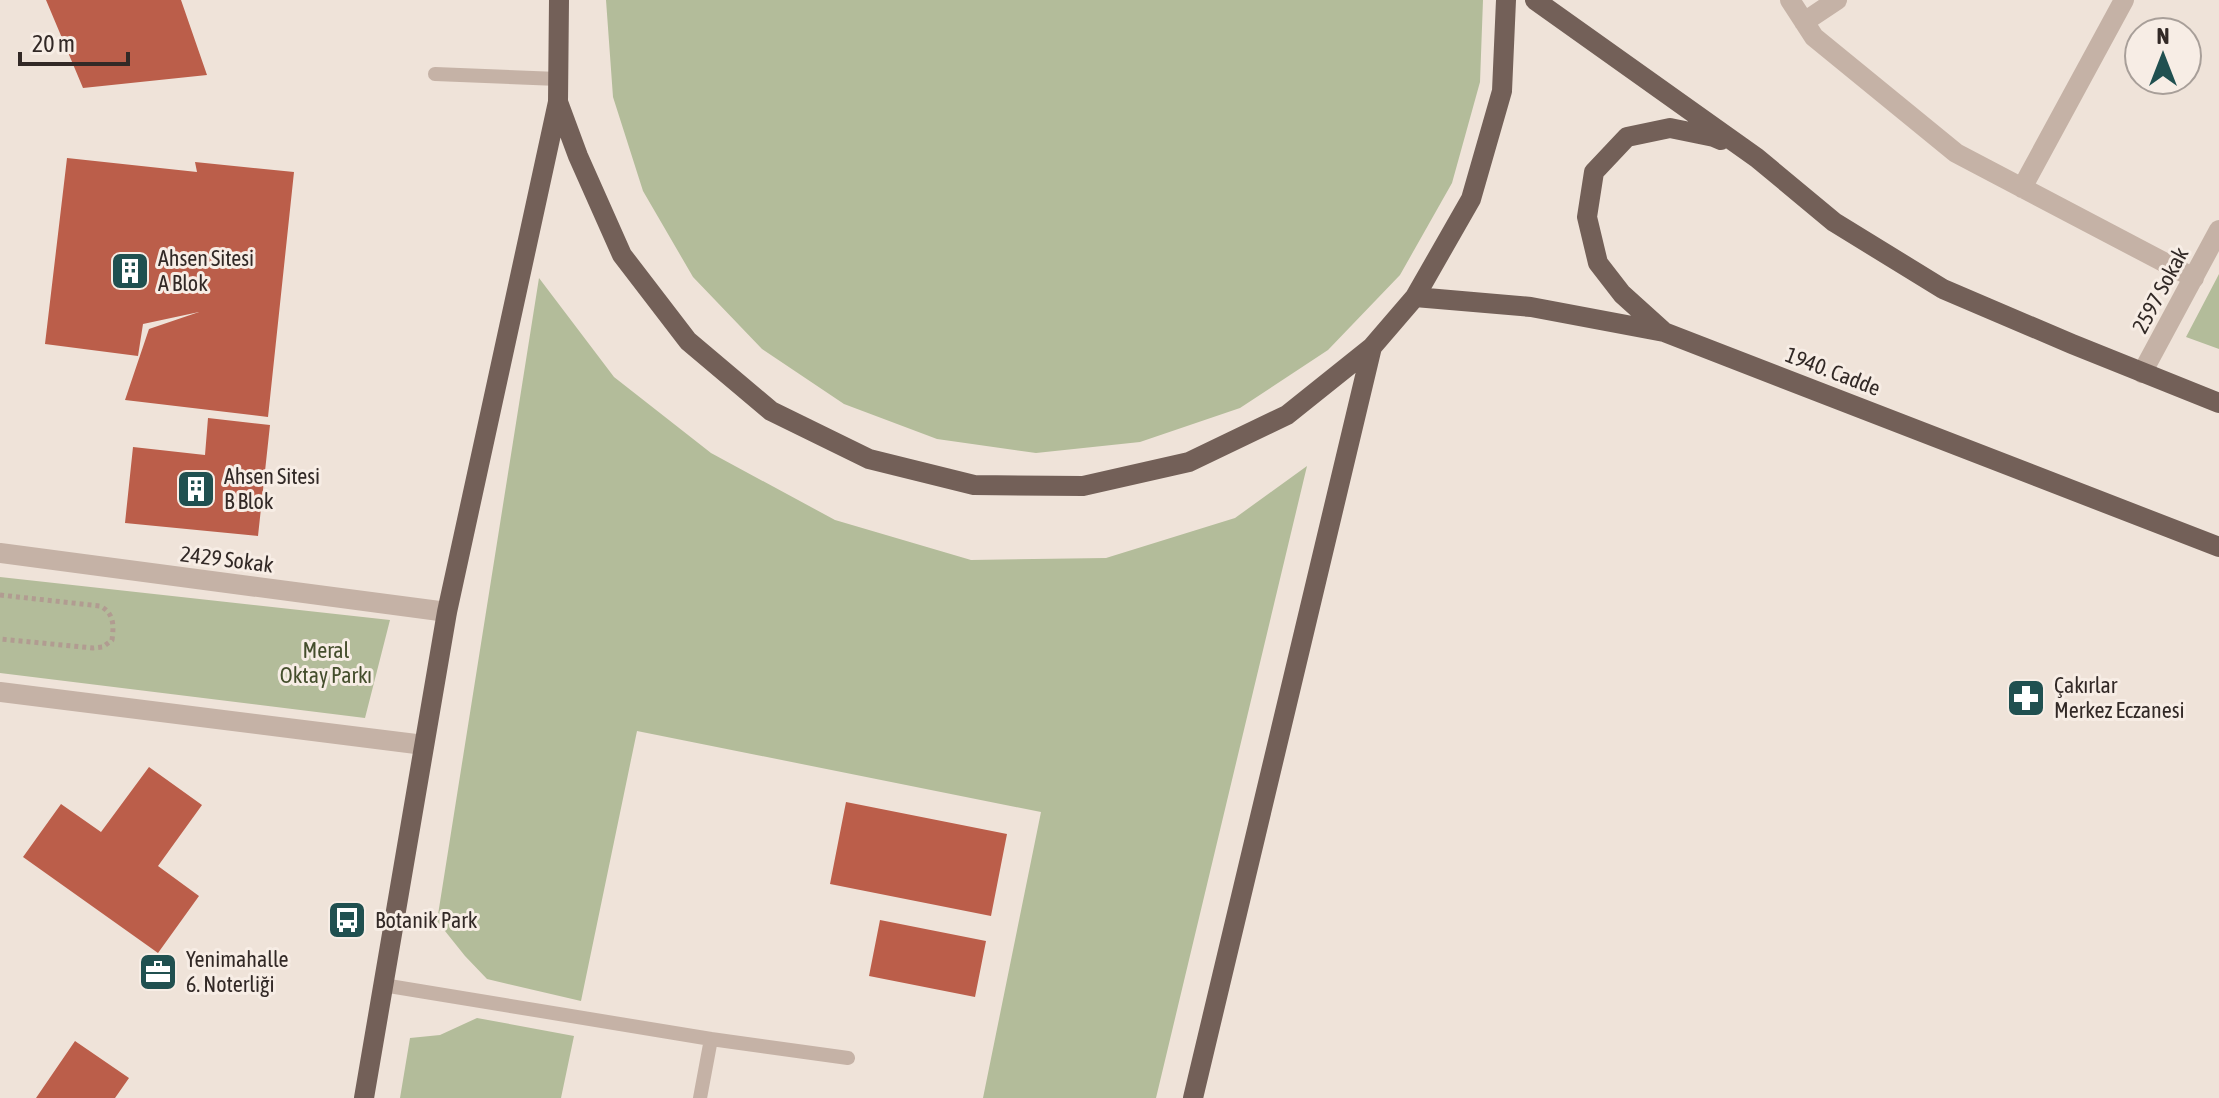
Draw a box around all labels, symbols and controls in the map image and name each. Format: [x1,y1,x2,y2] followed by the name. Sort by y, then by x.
[20,16,128,66] scale bar
[2123,16,2203,96] north arrow
[2157,23,2169,49] text: N
[32,30,75,57] text: 20 m
[2127,242,2194,337] street label: 2597 Sokak
[158,245,254,296] place label: Ahsen Sitesi A Blok
[109,250,151,292] building icon: Ahsen Sitesi A Blok
[1782,341,1884,401] street label: 1940. Cadde
[224,463,320,514] place label: Ahsen Sitesi B Blok
[175,468,217,510] building icon: Ahsen Sitesi B Blok
[179,540,275,578] street label: 2429 Sokak
[280,637,372,688] park label: Meral Oktay Parkı
[2054,672,2185,723] place label: Çakırlar Merkez Eczanesi
[2005,677,2047,719] pharmacy icon: Çakırlar Merkez Eczanesi
[326,899,368,941] bus stop icon: Botanik Park
[375,907,478,933] place label: Botanik Park
[186,946,289,997] place label: Yenimahalle 6. Noterliği
[137,951,179,993] office icon: Yenimahalle 6. Noterliği

